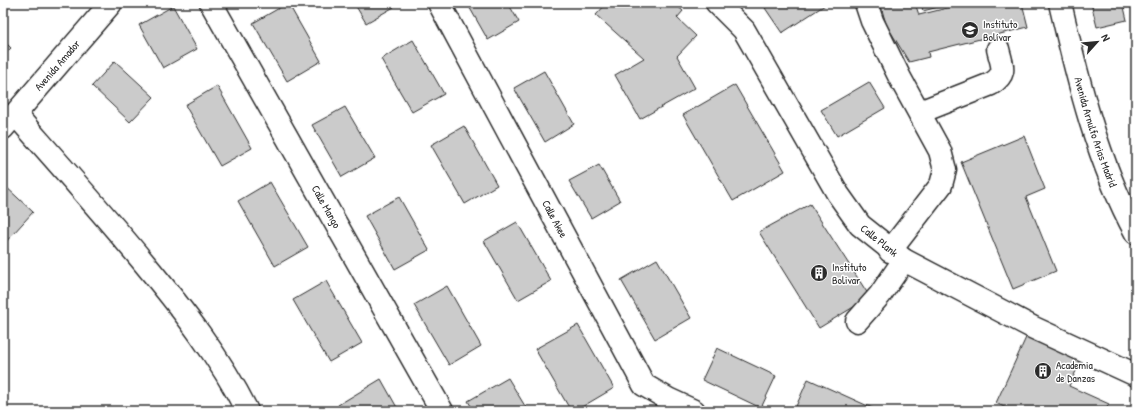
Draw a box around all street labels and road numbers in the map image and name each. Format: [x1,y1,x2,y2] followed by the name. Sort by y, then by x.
[31,36,84,94] street label: Avenida Amador
[1071,76,1121,190] street label: Avenida Arnulfo Arias Madrid
[309,183,344,231] street label: Calle Mango
[539,198,571,241] street label: Calle Akee
[858,221,901,260] street label: Calle Plank

